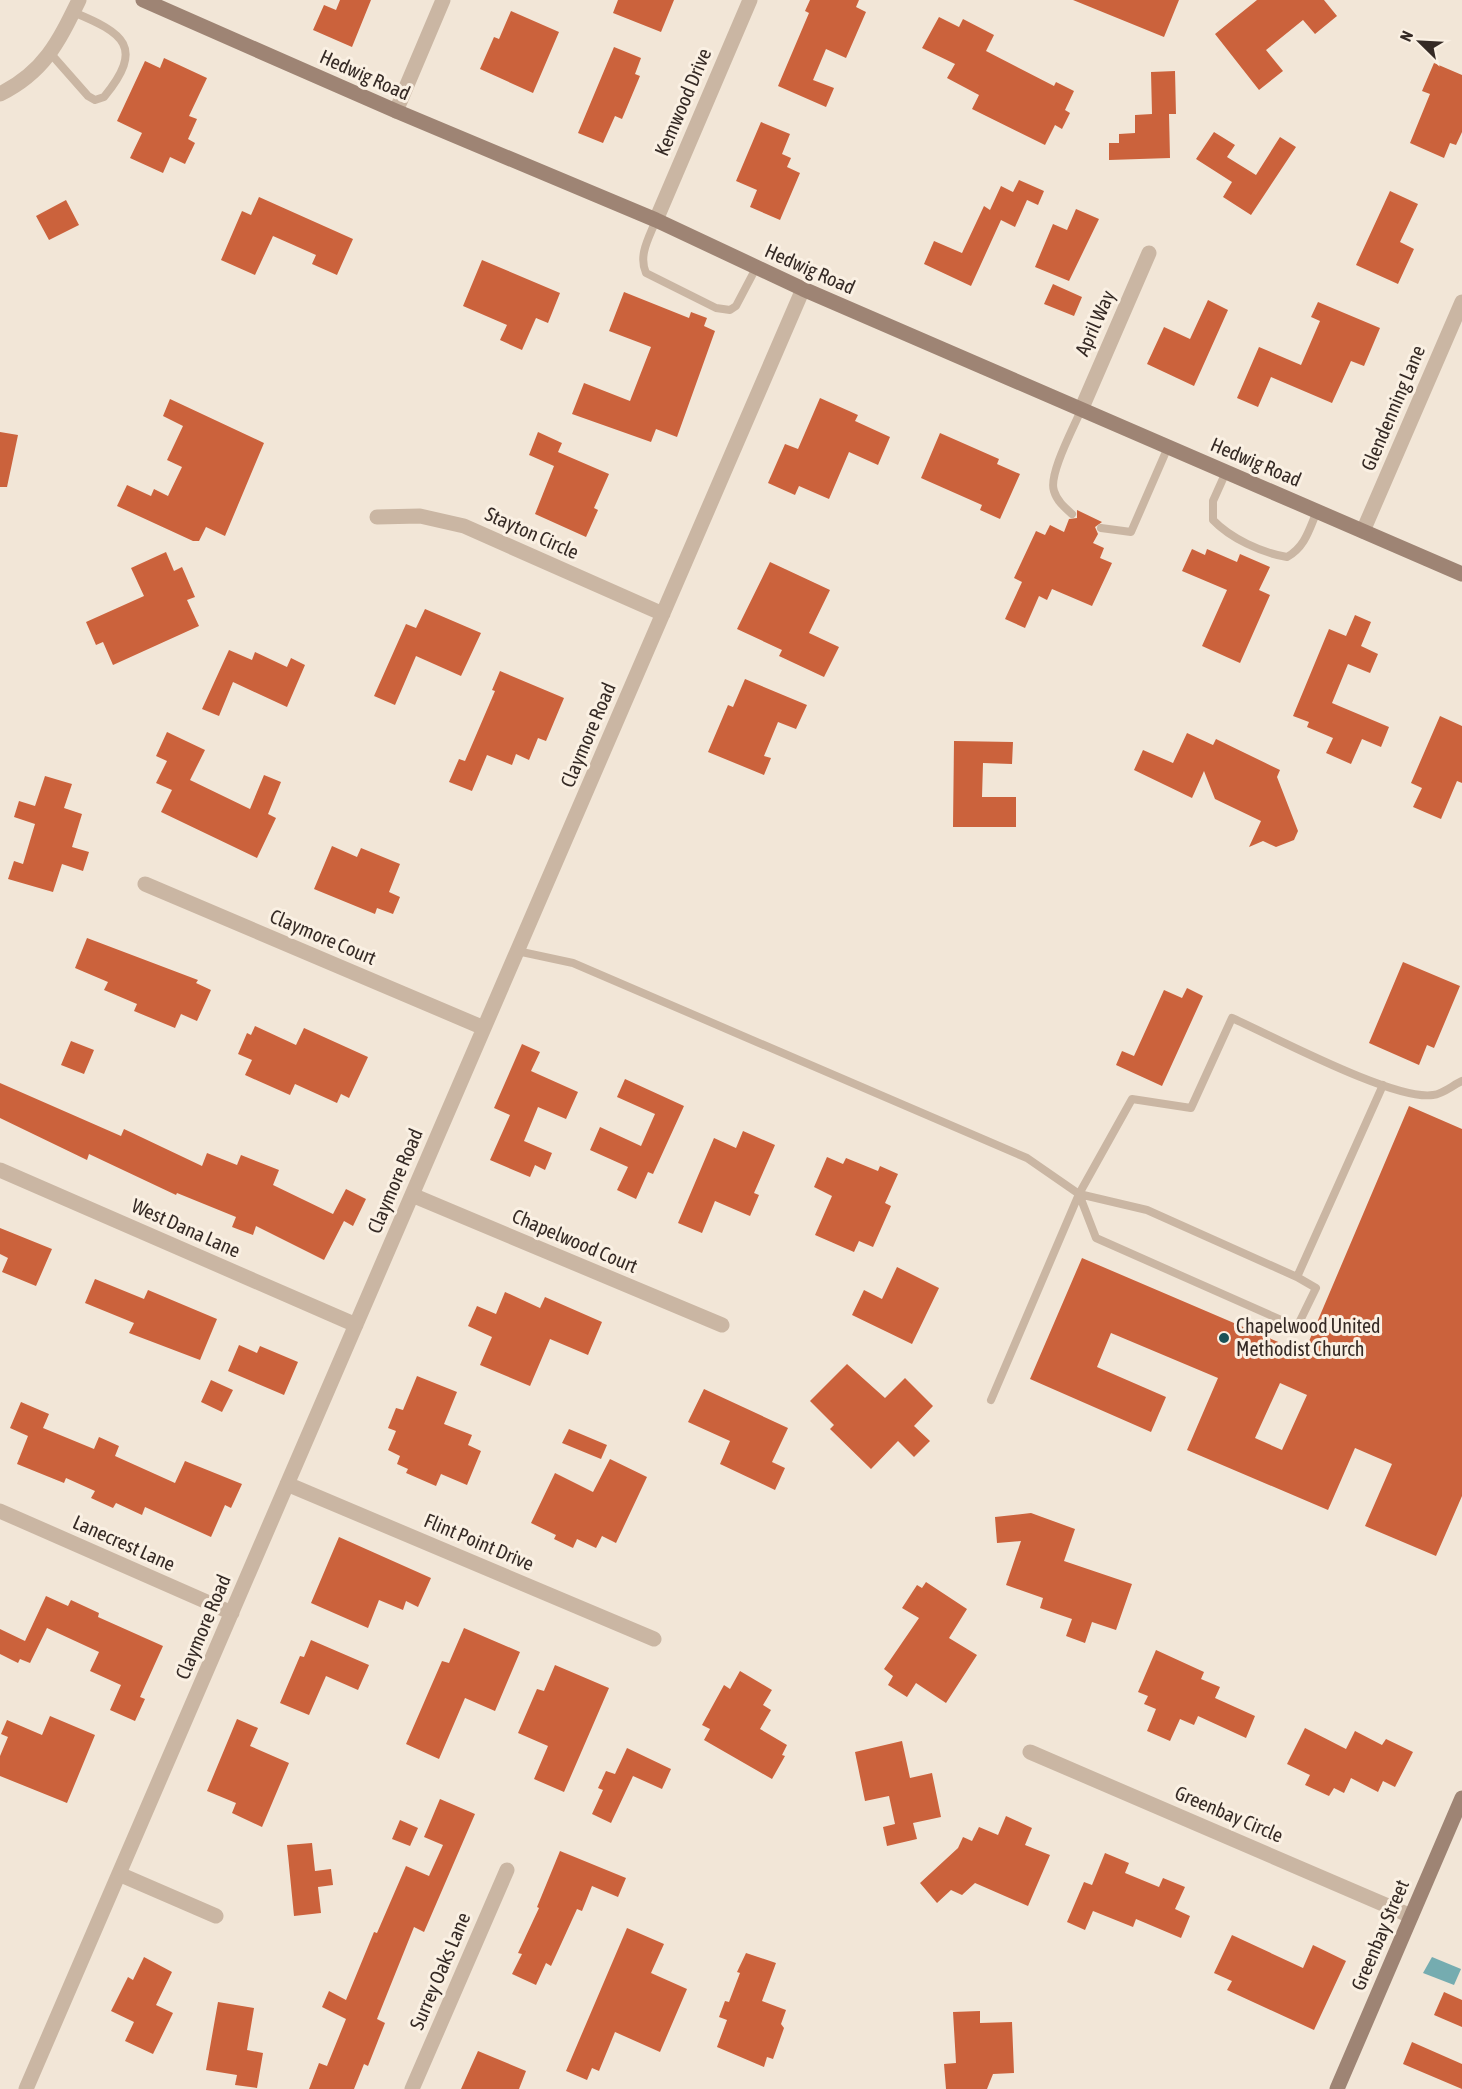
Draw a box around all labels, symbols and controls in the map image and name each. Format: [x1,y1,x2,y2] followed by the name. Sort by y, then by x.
[1390,12,1450,72] north arrow
[1396,28,1416,44] text: N
[317,44,414,105] street label: Hedwig Road
[650,45,715,159] street label: Kemwood Drive
[762,238,859,299] street label: Hedwig Road
[1070,286,1119,359] street label: April Way
[1356,342,1429,474] street label: Glendenning Lane
[1207,432,1305,491] street label: Hedwig Road
[482,502,583,563] street label: Stayton Circle
[555,679,620,791] street label: Claymore Road
[267,904,380,969] street label: Claymore Court
[362,1125,427,1237] street label: Claymore Road
[128,1193,244,1262] street label: West Dana Lane
[509,1204,642,1277] street label: Chapelwood Court
[1236,1314,1381,1360] place label: Chapelwood United Methodist Church
[1217,1331,1231,1345] marker: Chapelwood United Methodist Church
[421,1508,537,1575] street label: Flint Point Drive
[70,1510,179,1575] street label: Lanecrest Lane
[170,1571,235,1683] street label: Claymore Road
[1172,1780,1287,1847] street label: Greenbay Circle
[1346,1876,1413,1994] street label: Greenbay Street
[405,1909,475,2033] street label: Surrey Oaks Lane

